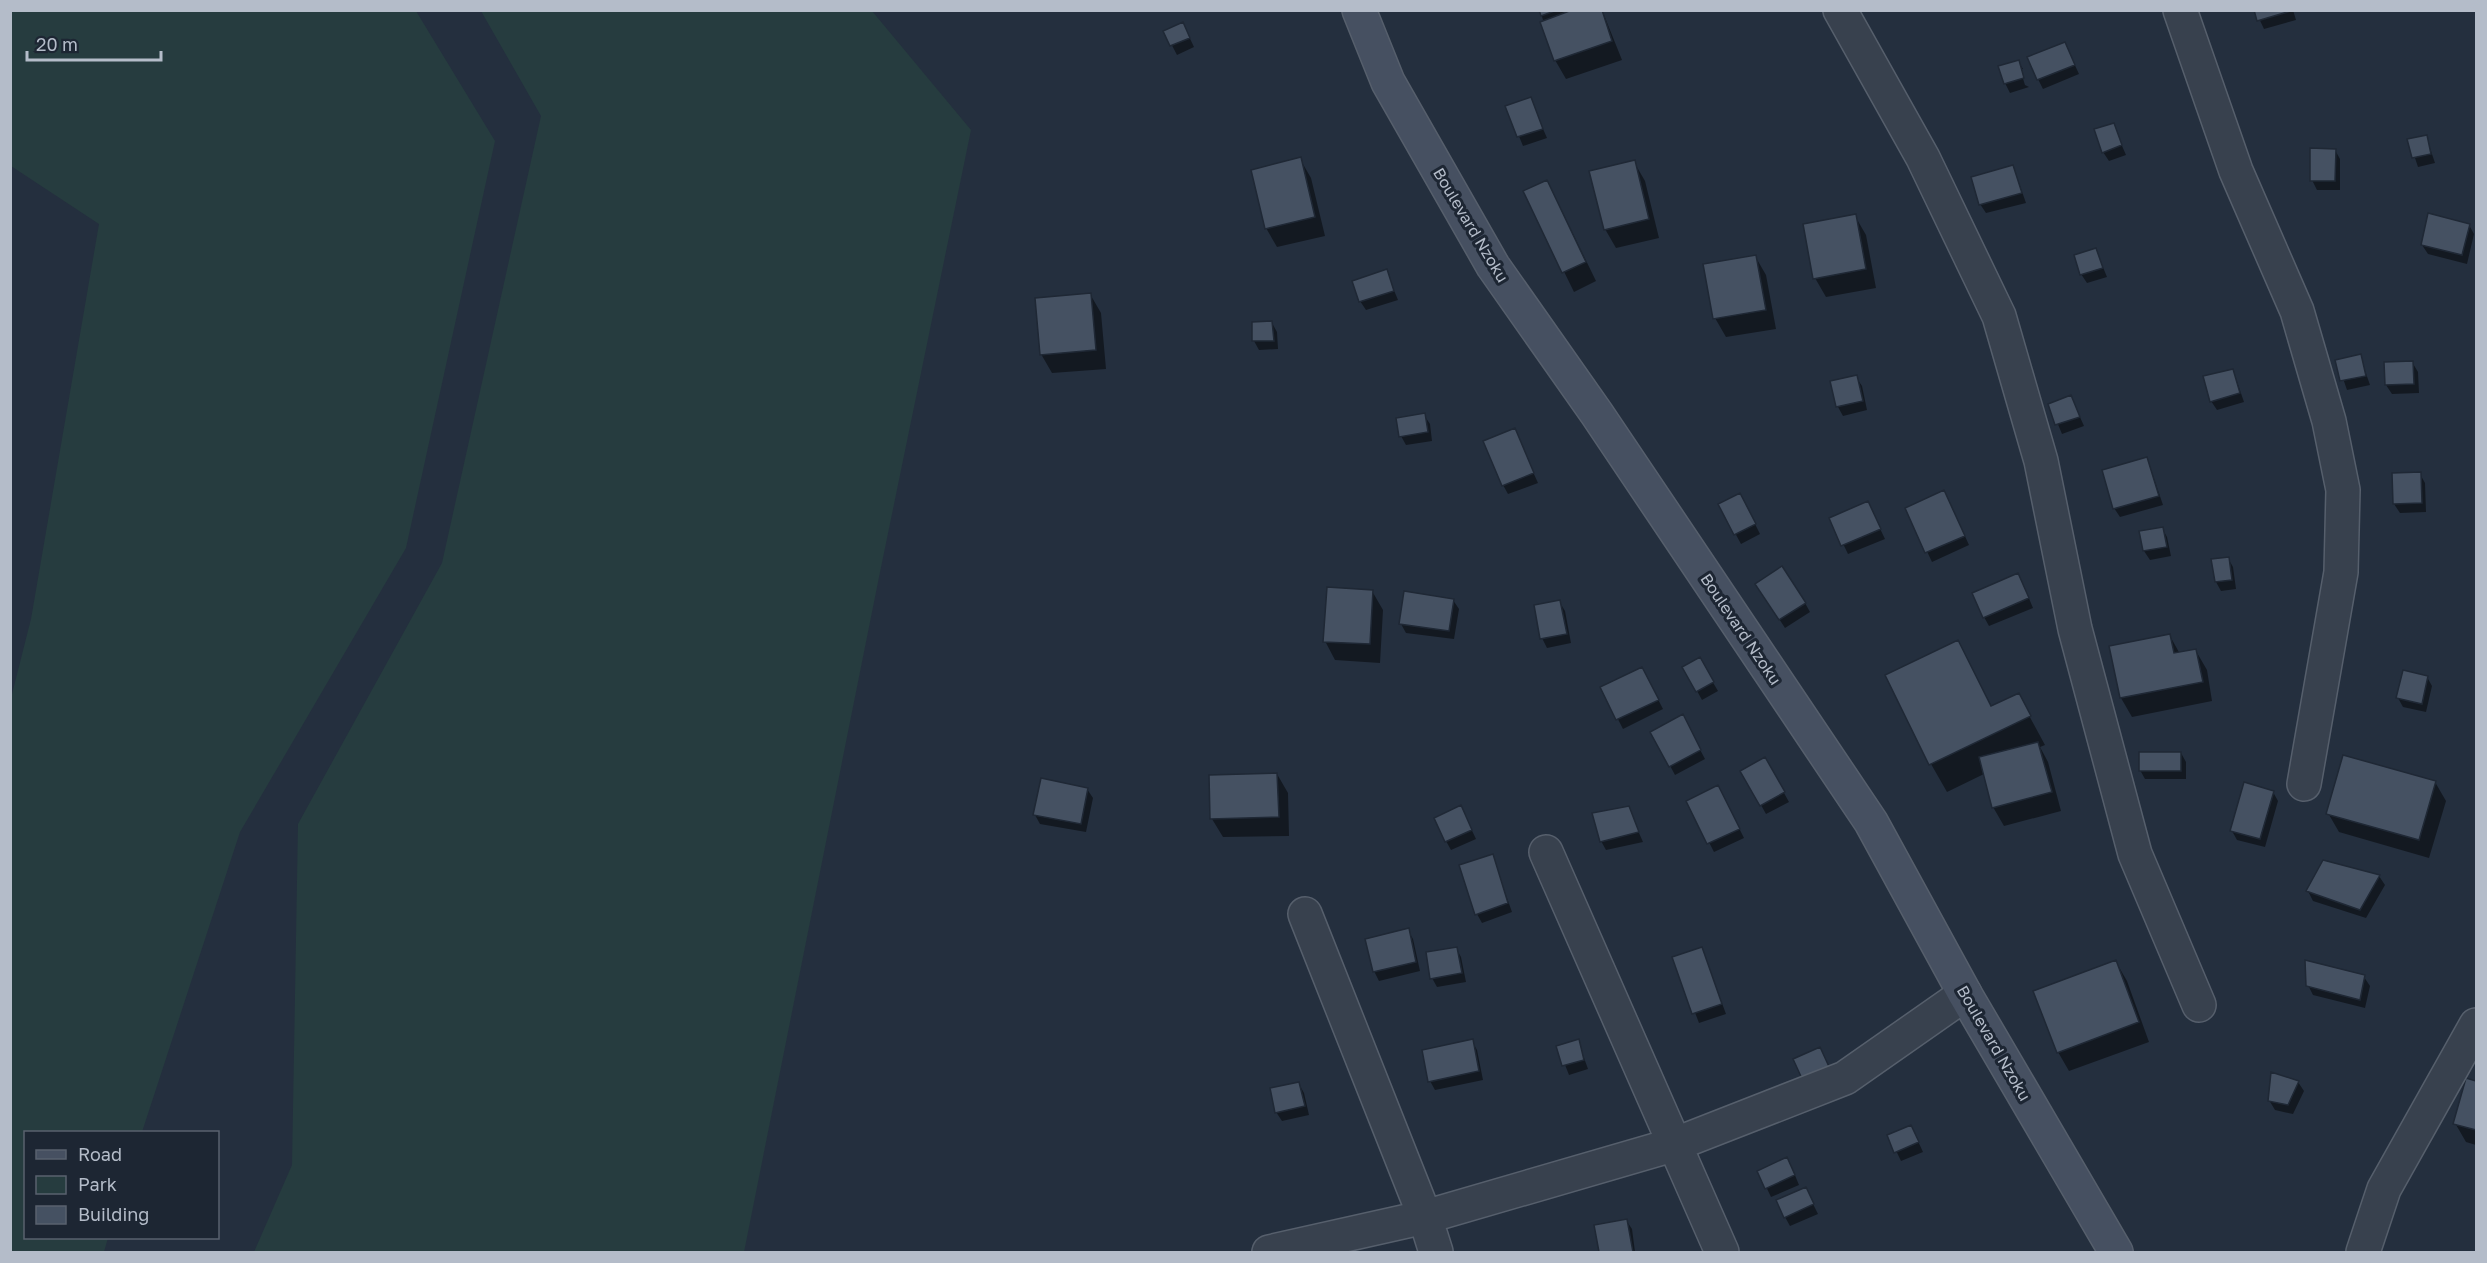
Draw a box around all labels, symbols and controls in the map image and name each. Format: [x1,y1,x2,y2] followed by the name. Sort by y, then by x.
[27,24,160,62] scale bar
[36,33,78,55] text: 20 m
[1429,164,1513,286] street label: Boulevard Nzoku
[1696,570,1786,688] street label: Boulevard Nzoku
[1953,982,2035,1104] street label: Boulevard Nzoku
[24,1131,219,1239] legend
[78,1143,122,1165] text: Road
[78,1173,117,1195] text: Park
[78,1203,149,1225] text: Building

